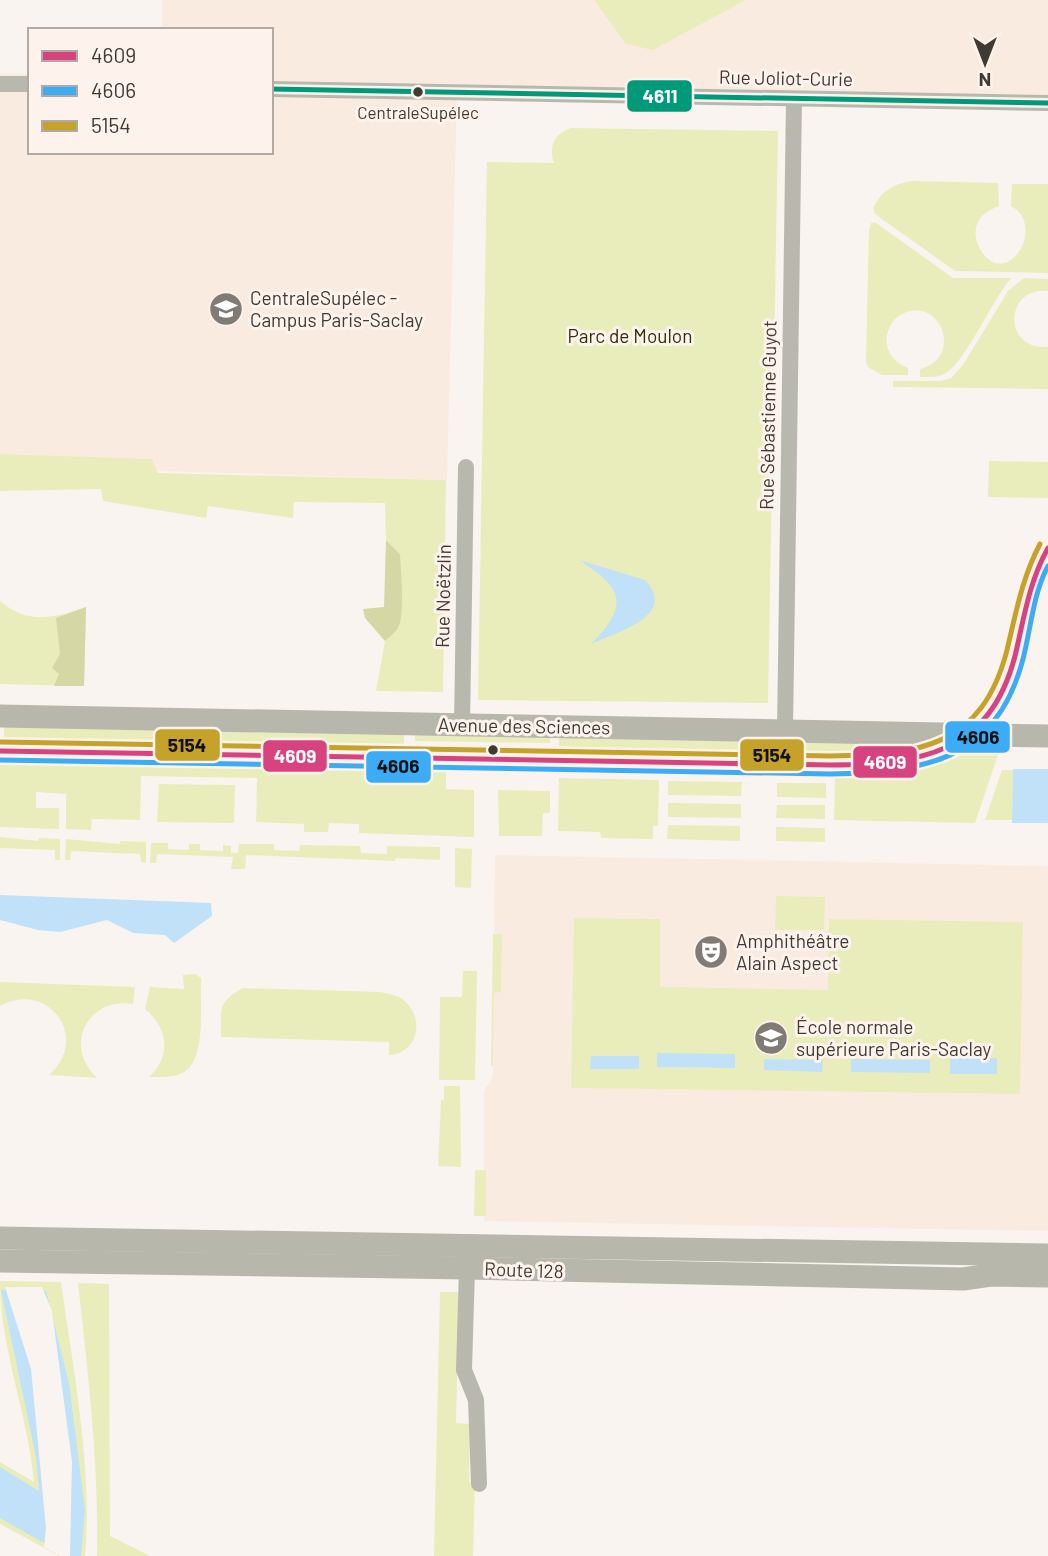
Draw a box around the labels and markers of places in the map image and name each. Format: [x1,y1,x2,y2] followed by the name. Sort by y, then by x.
[411,85,425,99] marker: CentraleSupélec
[357,102,479,122] place label: CentraleSupélec
[250,286,423,331] place label: CentraleSupélec - Campus Paris-Saclay
[207,290,245,328] school or university icon: CentraleSupélec - Campus Paris-Saclay
[486,743,500,757] unlabelled marker
[736,929,849,974] place label: Amphithéâtre Alain Aspect
[692,933,730,971] theatre icon: Amphithéâtre Alain Aspect
[796,1015,992,1060] place label: École normale supérieure Paris-Saclay
[752,1019,790,1057] school or university icon: École normale supérieure Paris-Saclay

